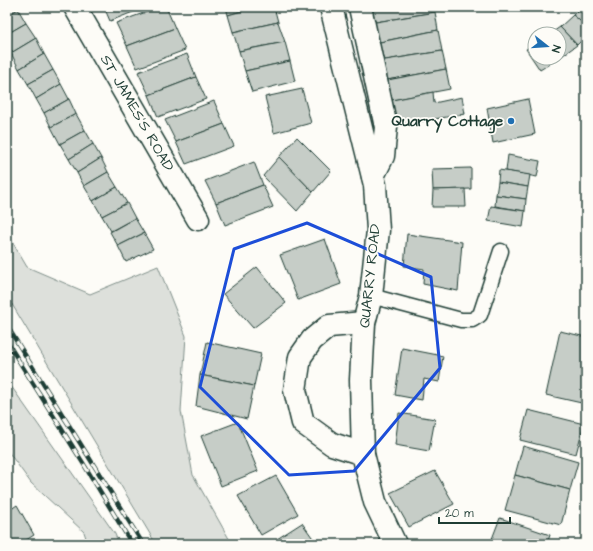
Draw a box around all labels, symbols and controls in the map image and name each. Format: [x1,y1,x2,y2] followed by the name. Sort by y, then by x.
[527,26,567,66] north arrow
[548,43,564,54] text: N
[95,51,179,175] street label: ST JAMES'S ROAD
[392,111,503,134] place label: Quarry Cottage
[506,116,516,126] marker: Quarry Cottage
[354,223,386,329] street label: QUARRY ROAD
[439,499,510,525] scale bar
[445,505,474,522] text: 20 m

